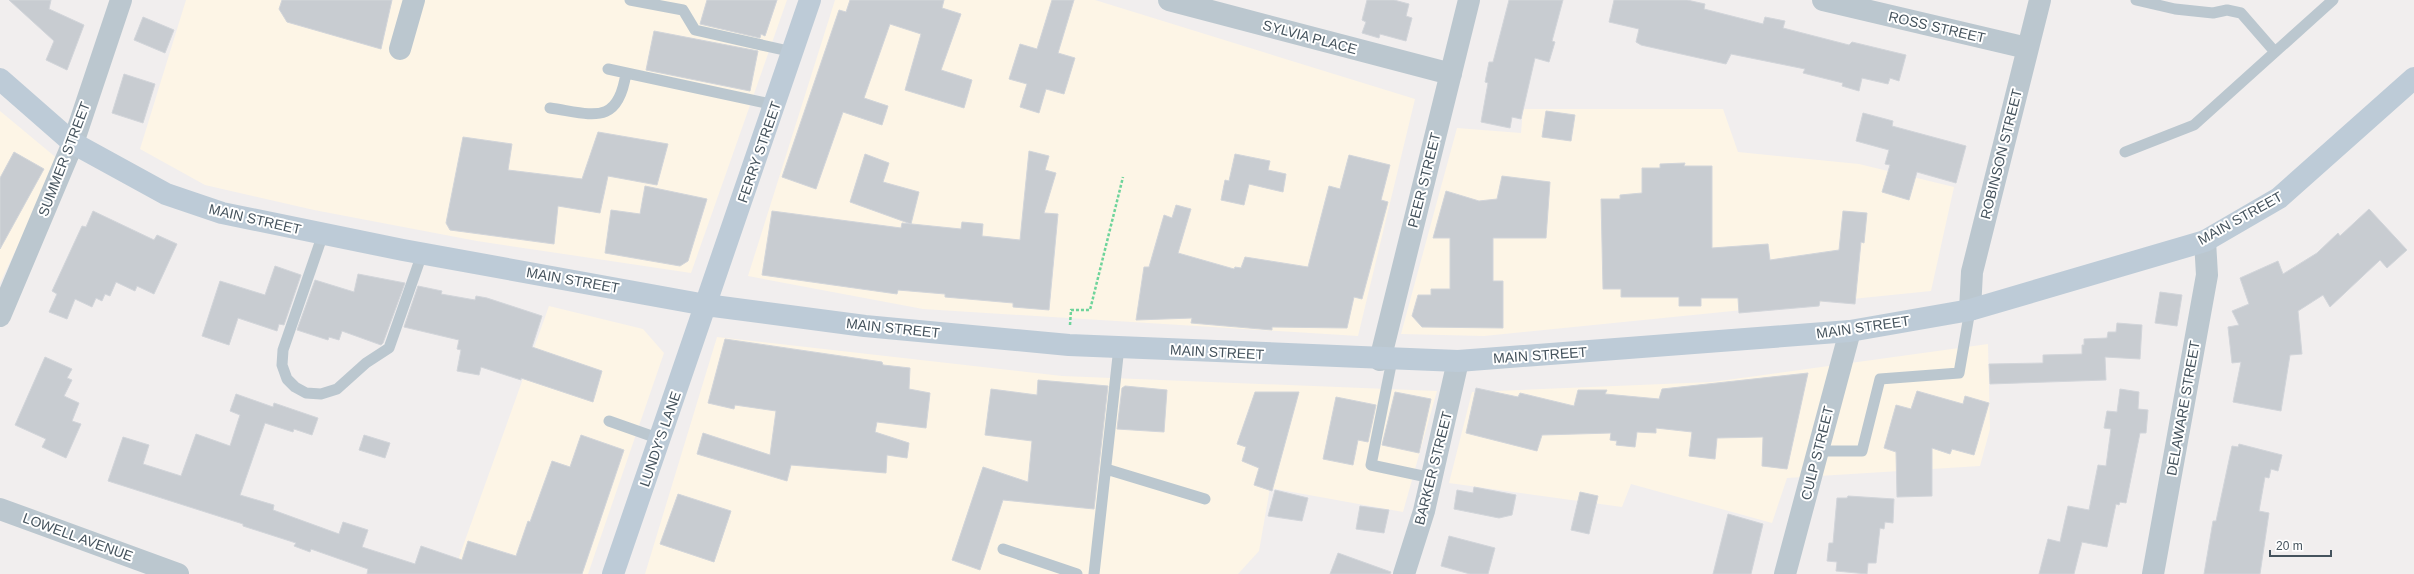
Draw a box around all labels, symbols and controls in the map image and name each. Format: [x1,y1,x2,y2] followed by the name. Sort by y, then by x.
[1887,8,1987,46] street label: ROSS STREET
[1261,17,1359,57] street label: SYLVIA PLACE
[1977,87,2025,221] street label: ROBINSON STREET
[35,99,93,219] street label: SUMMER STREET
[734,99,784,205] street label: FERRY STREET
[1404,130,1444,229] street label: PEER STREET
[2195,188,2285,248] street label: MAIN STREET
[207,201,303,237] street label: MAIN STREET
[525,264,621,296] street label: MAIN STREET
[1815,312,1911,341] street label: MAIN STREET
[845,315,941,341] street label: MAIN STREET
[2163,339,2203,477] street label: DELAWARE STREET
[1170,342,1265,362] street label: MAIN STREET
[1492,344,1588,366] street label: MAIN STREET
[636,389,684,489] street label: LUNDY'S LANE
[1798,404,1837,502] street label: CULP STREET
[1411,409,1455,527] street label: BARKER STREET
[21,510,135,564] street label: LOWELL AVENUE
[2270,532,2331,558] scale bar
[2276,539,2303,553] text: 20 m

